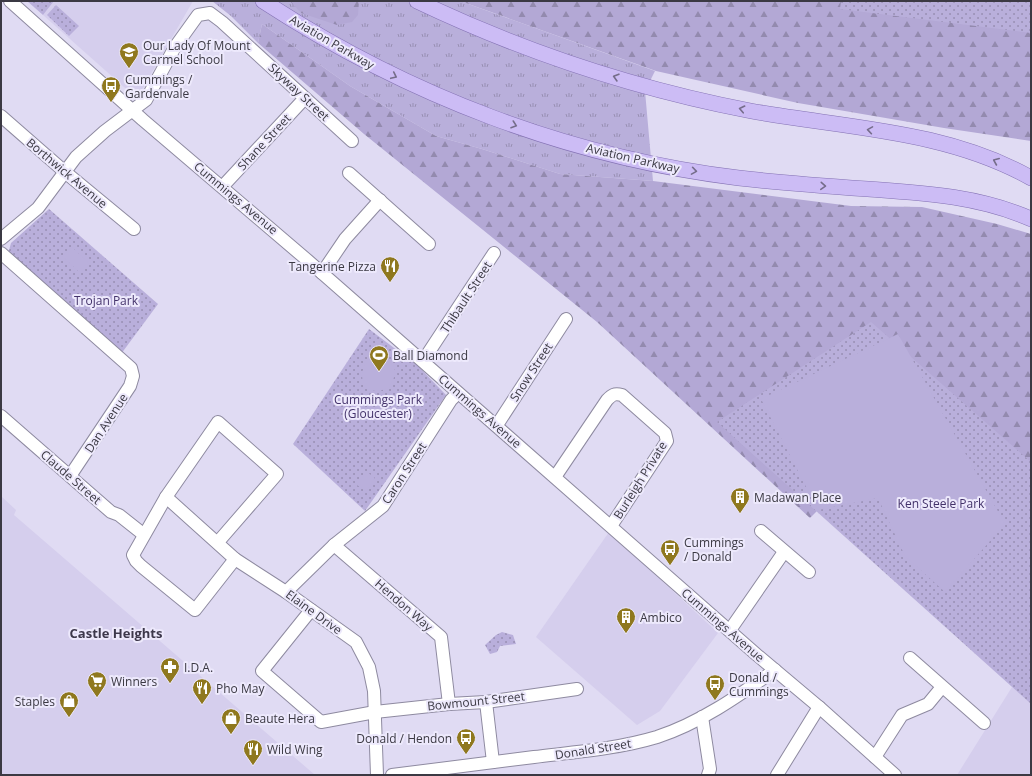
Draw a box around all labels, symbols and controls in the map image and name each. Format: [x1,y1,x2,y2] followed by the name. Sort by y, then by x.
[286,11,378,74] street label: Aviation Parkway
[143,37,251,68] place label: Our Lady Of Mount Carmel School
[118,41,140,69] school or university icon: Our Lady Of Mount Carmel School
[265,59,333,125] street label: Skyway Street
[125,71,193,102] place label: Cummings / Gardenvale
[390,71,397,79] one-way arrow
[613,73,620,82] one-way arrow
[100,75,122,103] bus stop icon: Cummings / Gardenvale
[739,105,745,113] one-way arrow
[233,110,295,174] street label: Shane Street
[511,121,518,129] one-way arrow
[867,126,873,134] one-way arrow
[23,134,111,212] street label: Borthwick Avenue
[585,139,682,177] street label: Aviation Parkway
[190,158,282,238] street label: Cummings Avenue
[993,158,1001,166] one-way arrow
[691,166,697,175] one-way arrow
[820,181,826,190] one-way arrow
[379,255,401,283] restaurant icon: Tangerine Pizza
[289,258,376,275] place label: Tangerine Pizza
[436,258,496,336] street label: Thibault Street
[74,292,139,309] park label: Trojan Park
[506,339,556,405] street label: Snow Street
[368,344,390,372] sports icon: Ball Diamond
[393,347,468,364] place label: Ball Diamond
[435,370,525,452] street label: Cummings Avenue
[80,390,132,456] street label: Dan Avenue
[334,391,423,422] park label: Cummings Park (Gloucester)
[609,438,671,522] street label: Burleigh Private
[378,439,430,507] street label: Caron Street
[37,446,105,508] street label: Claude Street
[729,486,751,514] building icon: Madawan Place
[754,489,842,506] place label: Madawan Place
[898,495,985,512] park label: Ken Steele Park
[684,534,744,565] place label: Cummings / Donald
[659,538,681,566] bus stop icon: Cummings / Donald
[371,575,437,636] street label: Hendon Way
[678,584,768,666] street label: Cummings Avenue
[282,586,346,638] street label: Elaine Drive
[615,606,637,634] building icon: Ambico
[640,609,682,626] place label: Ambico
[70,624,162,642] district label: Castle Heights
[159,656,181,684] pharmacy icon: I.D.A.
[184,659,213,676] place label: I.D.A.
[729,669,789,700] place label: Donald / Cummings
[86,670,108,698] supermarket icon: Winners
[111,673,157,690] place label: Winners
[704,673,726,701] bus stop icon: Donald / Cummings
[191,677,213,705] restaurant icon: Pho May
[216,680,265,697] place label: Pho May
[426,687,526,715] street label: Bowmount Street
[58,690,80,718] shop icon: Staples
[15,693,55,710] place label: Staples
[220,707,242,735] shop icon: Beaute Hera
[245,710,315,727] place label: Beaute Hera
[455,727,477,755] bus stop icon: Donald / Hendon
[356,730,452,747] place label: Donald / Hendon
[554,735,632,763] street label: Donald Street
[242,738,264,766] restaurant icon: Wild Wing
[267,741,323,758] place label: Wild Wing

